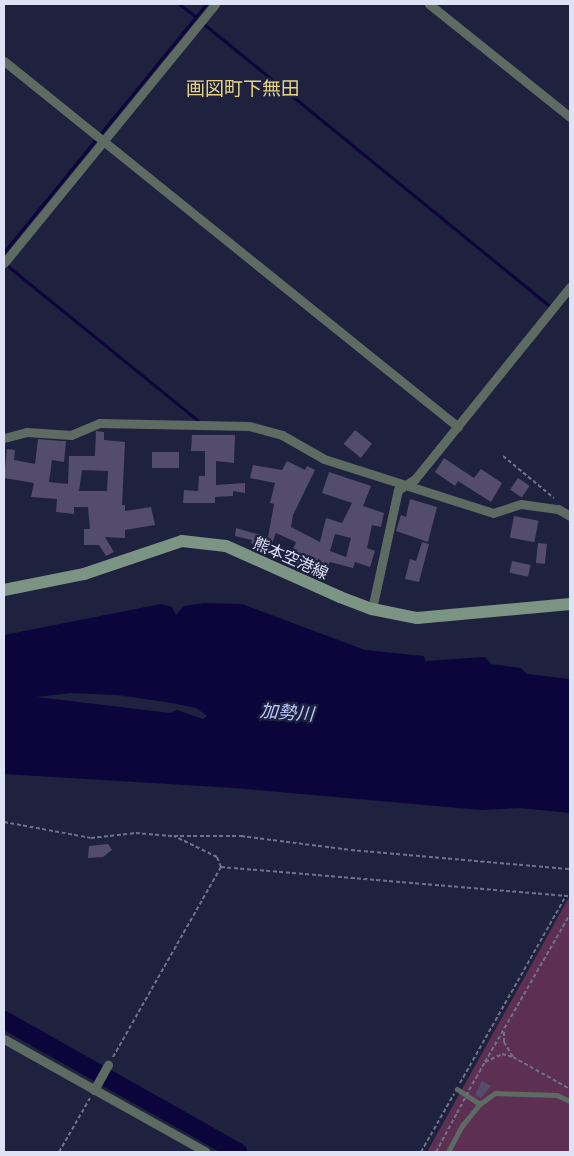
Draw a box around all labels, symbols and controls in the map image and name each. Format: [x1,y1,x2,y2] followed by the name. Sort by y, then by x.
[186,78,300,100] district label: 画図町下無田
[251,533,331,583] street label: 熊本空港線
[259,699,315,725] water label: 加勢川

